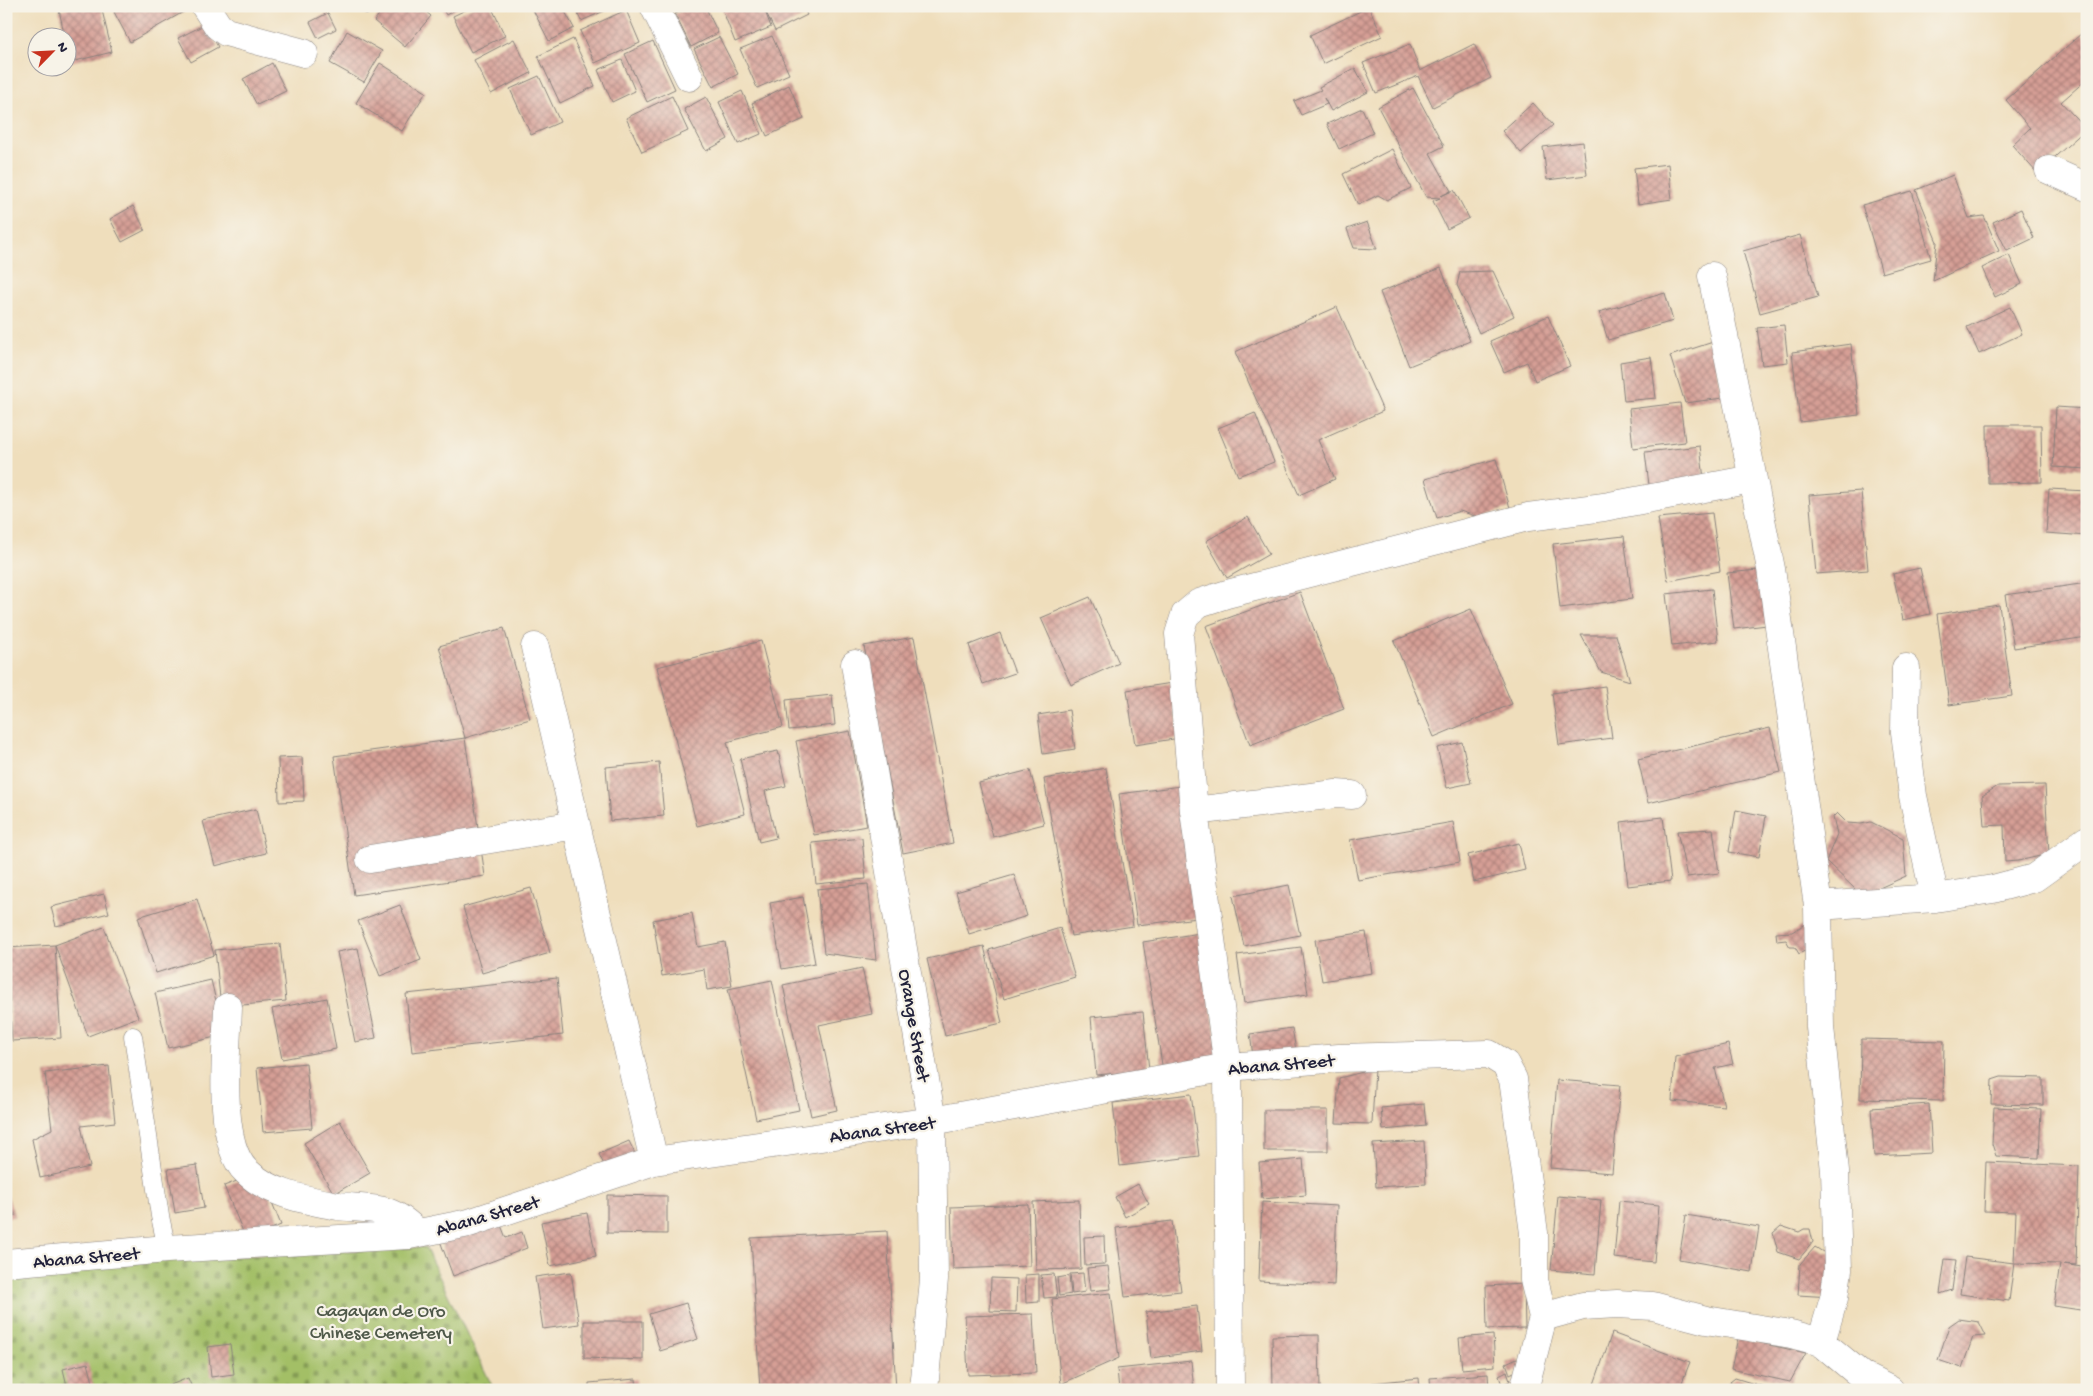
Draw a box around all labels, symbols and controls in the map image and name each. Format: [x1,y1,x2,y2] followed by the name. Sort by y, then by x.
[28,28,78,78] north arrow
[52,40,71,55] text: N
[891,968,934,1086] street label: Orange Street
[1227,1050,1338,1083] street label: Abana Street
[828,1112,939,1150] street label: Abana Street
[434,1191,544,1243] street label: Abana Street
[32,1243,143,1276] street label: Abana Street
[310,1301,453,1346] park label: Cagayan de Oro Chinese Cemetery

